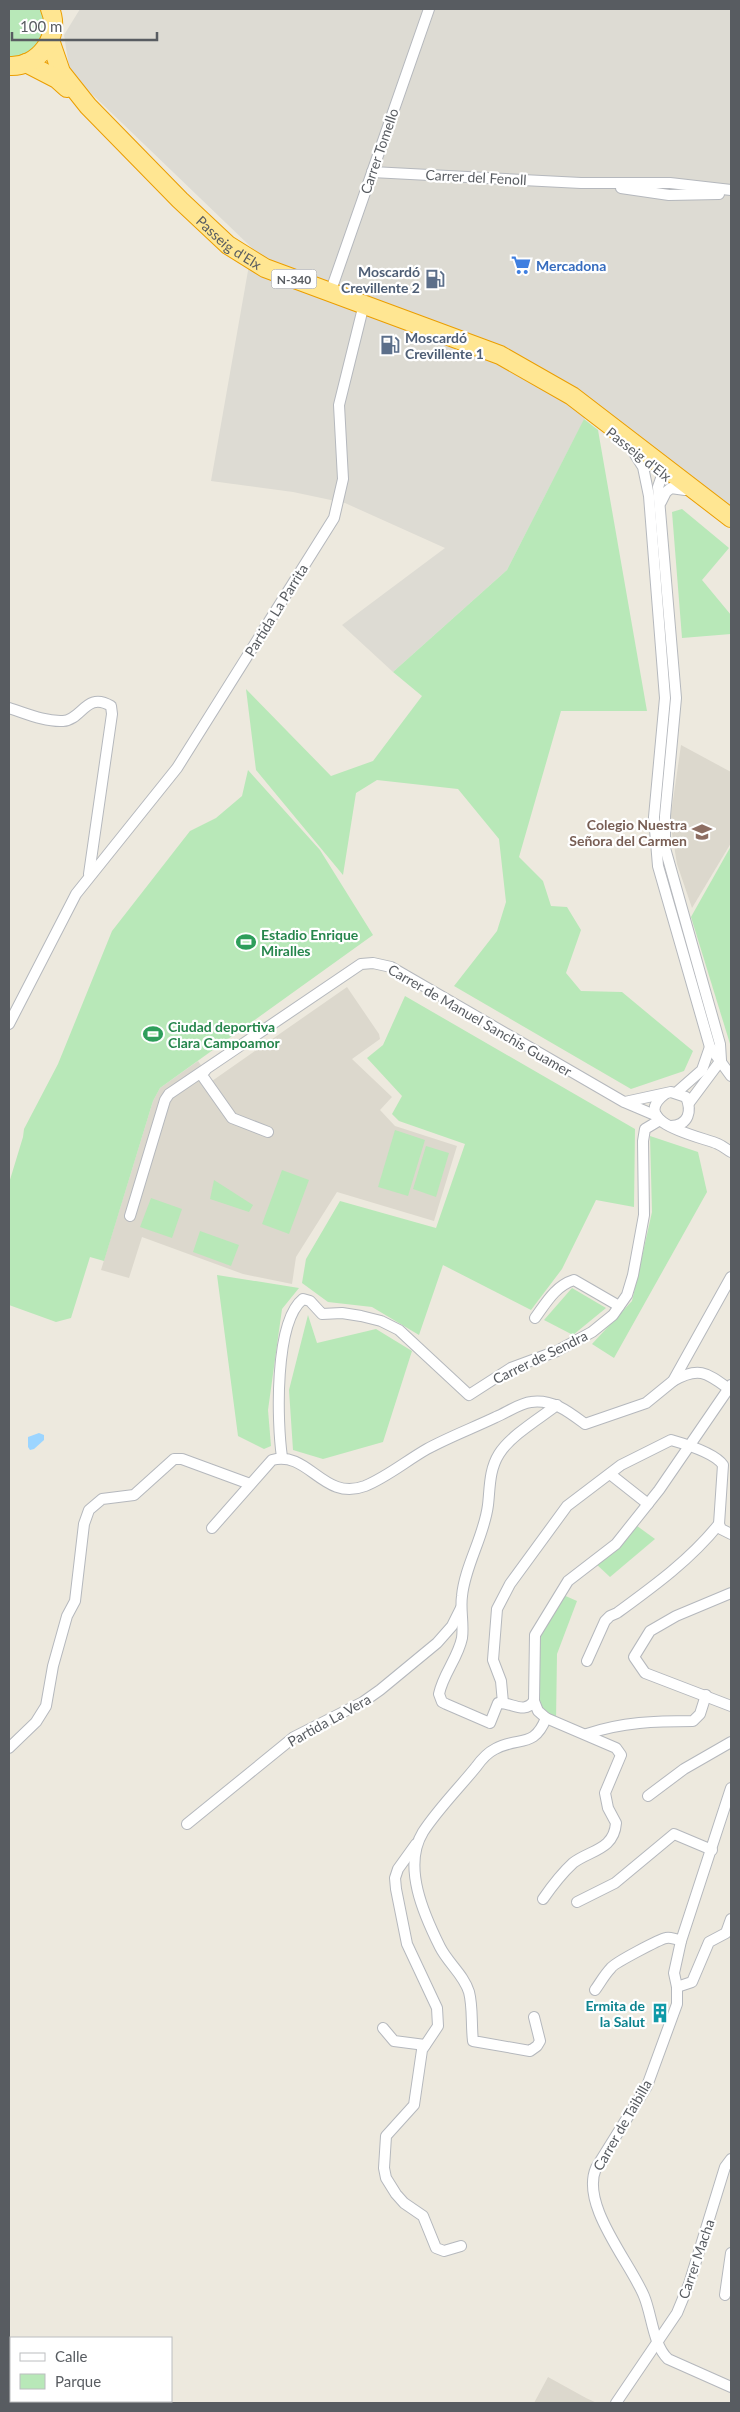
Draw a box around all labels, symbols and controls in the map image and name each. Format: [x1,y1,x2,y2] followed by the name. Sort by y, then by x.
[12,10,158,42] scale bar
[20,17,62,35] text: 100 m
[356,106,402,196] street label: Carrer Tomello
[425,166,527,188] street label: Carrer del Fenoll
[193,212,265,273] street label: Passeig d'Elx
[510,254,532,276] supermarket icon: Mercadona
[536,257,606,274] place label: Mercadona
[341,263,420,296] place label: Moscardó Crevillente 2
[424,268,446,290] fuel station icon: Moscardó Crevillente 2
[272,270,316,288] road number: N-340
[405,329,484,362] place label: Moscardó Crevillente 1
[379,334,401,356] fuel station icon: Moscardó Crevillente 1
[603,423,675,485] street label: Passeig d'Elx
[241,561,311,659] street label: Partida La Parrita
[569,816,687,849] place label: Colegio Nuestra Señora del Carmen
[691,821,713,843] school or university icon: Colegio Nuestra Señora del Carmen
[261,926,359,959] place label: Estadio Enrique Miralles
[235,931,257,953] sports icon: Estadio Enrique Miralles
[385,960,575,1080] street label: Carrer de Manuel Sanchis Guamer
[168,1018,280,1051] place label: Ciudad deportiva Clara Campoamor
[142,1023,164,1045] sports icon: Ciudad deportiva Clara Campoamor
[490,1327,590,1387] street label: Carrer de Sendra
[285,1690,373,1750] street label: Partida La Vera
[585,1997,646,2030] place label: Ermita de la Salut
[649,2002,671,2024] building icon: Ermita de la Salut
[589,2076,655,2173] street label: Carrer de Taibilla
[674,2217,718,2301] street label: Carrer Macha
[10,2337,172,2402] legend
[55,2347,88,2365] text: Calle
[55,2372,101,2390] text: Parque

